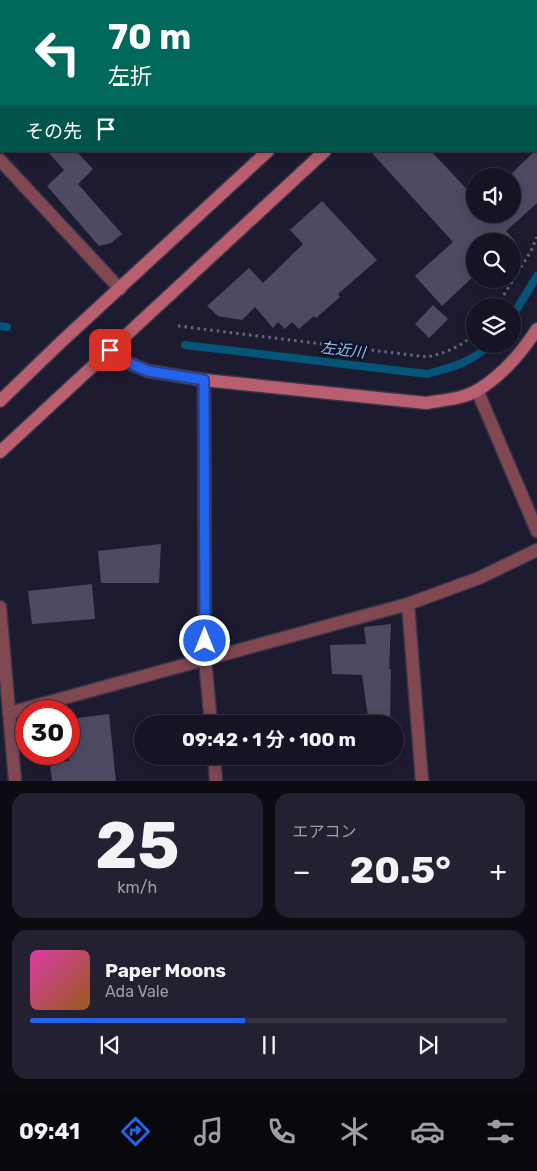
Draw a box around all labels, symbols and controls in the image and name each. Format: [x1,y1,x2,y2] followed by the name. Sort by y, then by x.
[108,16,191,58] text: 70 m
[25,20,90,85] icon: left
[108,63,152,90] text: 左折
[92,115,120,143] icon: arrive
[25,120,82,143] text: その先
[466,168,521,353] map controls
[466,168,521,223] button: sound
[466,233,521,288] button: search
[466,298,521,353] button: layers
[89,329,131,371] pin
[96,336,124,364] icon: arrive
[320,338,368,362] water label: 左近川
[178,614,230,666] position arrow
[15,700,80,765] speed limit sign: 30
[182,728,356,751] text: 09:42 · 1 分 · 100 m
[95,807,179,884] text: 25
[293,822,357,841] text: エアコン
[350,847,451,893] text: 20.5°
[293,855,311,888] text: −
[490,855,507,888] text: +
[117,878,157,897] text: km/h
[105,959,226,982] text: Paper Moons
[105,982,169,1001] text: Ada Vale
[96,1031,124,1059] icon: previous
[255,1031,283,1059] icon: pause
[414,1031,442,1059] icon: next
[118,1114,153,1149] icon: directions
[191,1114,226,1149] icon: music
[264,1114,299,1149] icon: phone
[337,1114,372,1149] icon: climate
[410,1114,445,1149] icon: car
[483,1114,518,1149] icon: filters
[19,1118,80,1145] text: 09:41

